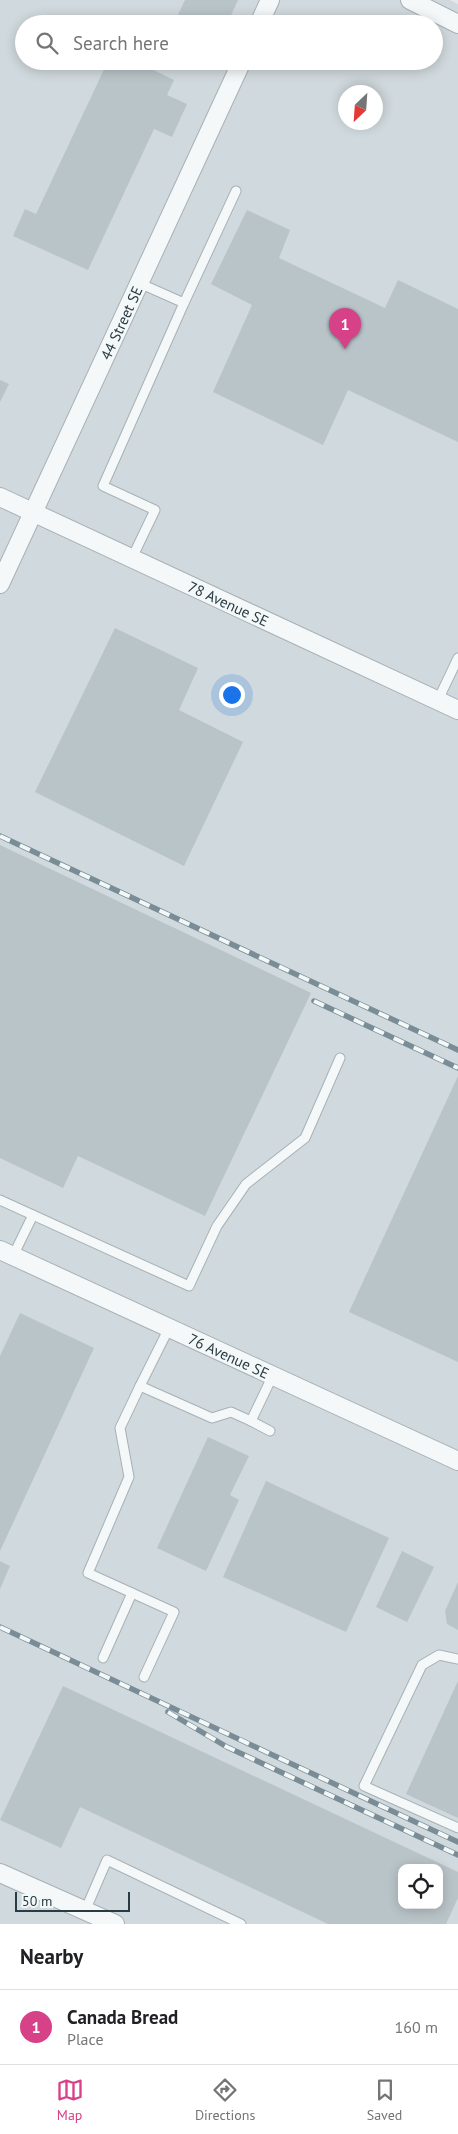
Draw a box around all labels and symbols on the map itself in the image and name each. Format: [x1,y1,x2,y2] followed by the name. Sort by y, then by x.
[338,85,383,130] north arrow
[96,283,146,362] street label: 44 Street SE
[329,308,361,349] pin: 1
[185,576,272,630] street label: 78 Avenue SE
[219,682,245,708] your location
[185,1329,272,1382] street label: 76 Avenue SE
[15,1889,130,1912] scale bar

